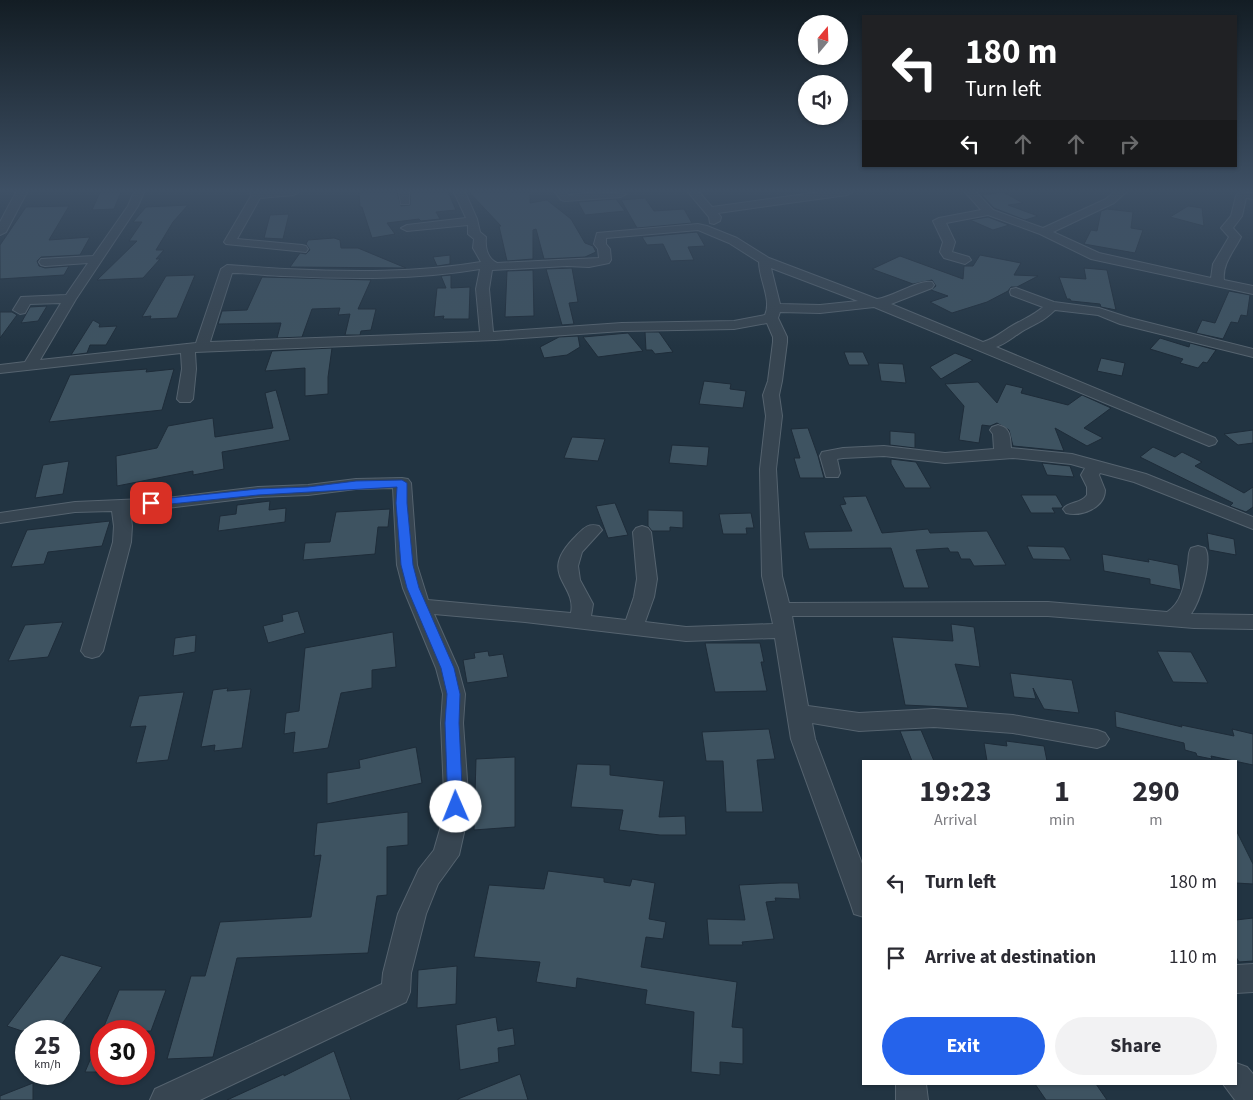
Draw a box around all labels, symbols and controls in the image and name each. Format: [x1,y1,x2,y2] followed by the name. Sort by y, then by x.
[798,15,848,65] north arrow
[798,15,848,125] map controls
[965,27,1057,77] text: 180 m
[882,35,947,100] icon: left
[965,73,1041,105] text: Turn left
[798,75,848,125] button: sound
[956,130,984,158] icon: left
[1009,130,1037,158] icon: ahead
[1062,130,1090,158] icon: ahead
[1115,130,1143,158] icon: right
[130,482,172,524] pin
[137,489,165,517] icon: arrive
[919,770,992,813] text: 19:23
[1054,770,1070,813] text: 1
[1132,770,1180,813] text: 290
[429,780,481,832] position arrow
[934,809,977,831] text: Arrival
[1049,809,1075,831] text: min
[1149,809,1163,831] text: m
[882,869,910,897] icon: left
[925,869,996,896] text: Turn left
[1169,869,1217,896] text: 180 m
[882,944,910,972] icon: arrive
[925,944,1096,971] text: Arrive at destination
[1169,944,1217,971] text: 110 m
[882,1017,1045,1075] button: Exit
[1055,1017,1217,1075] button: Share
[90,1020,155,1085] speed limit sign: 30
[34,1028,61,1064] text: 25
[34,1056,61,1073] text: km/h

